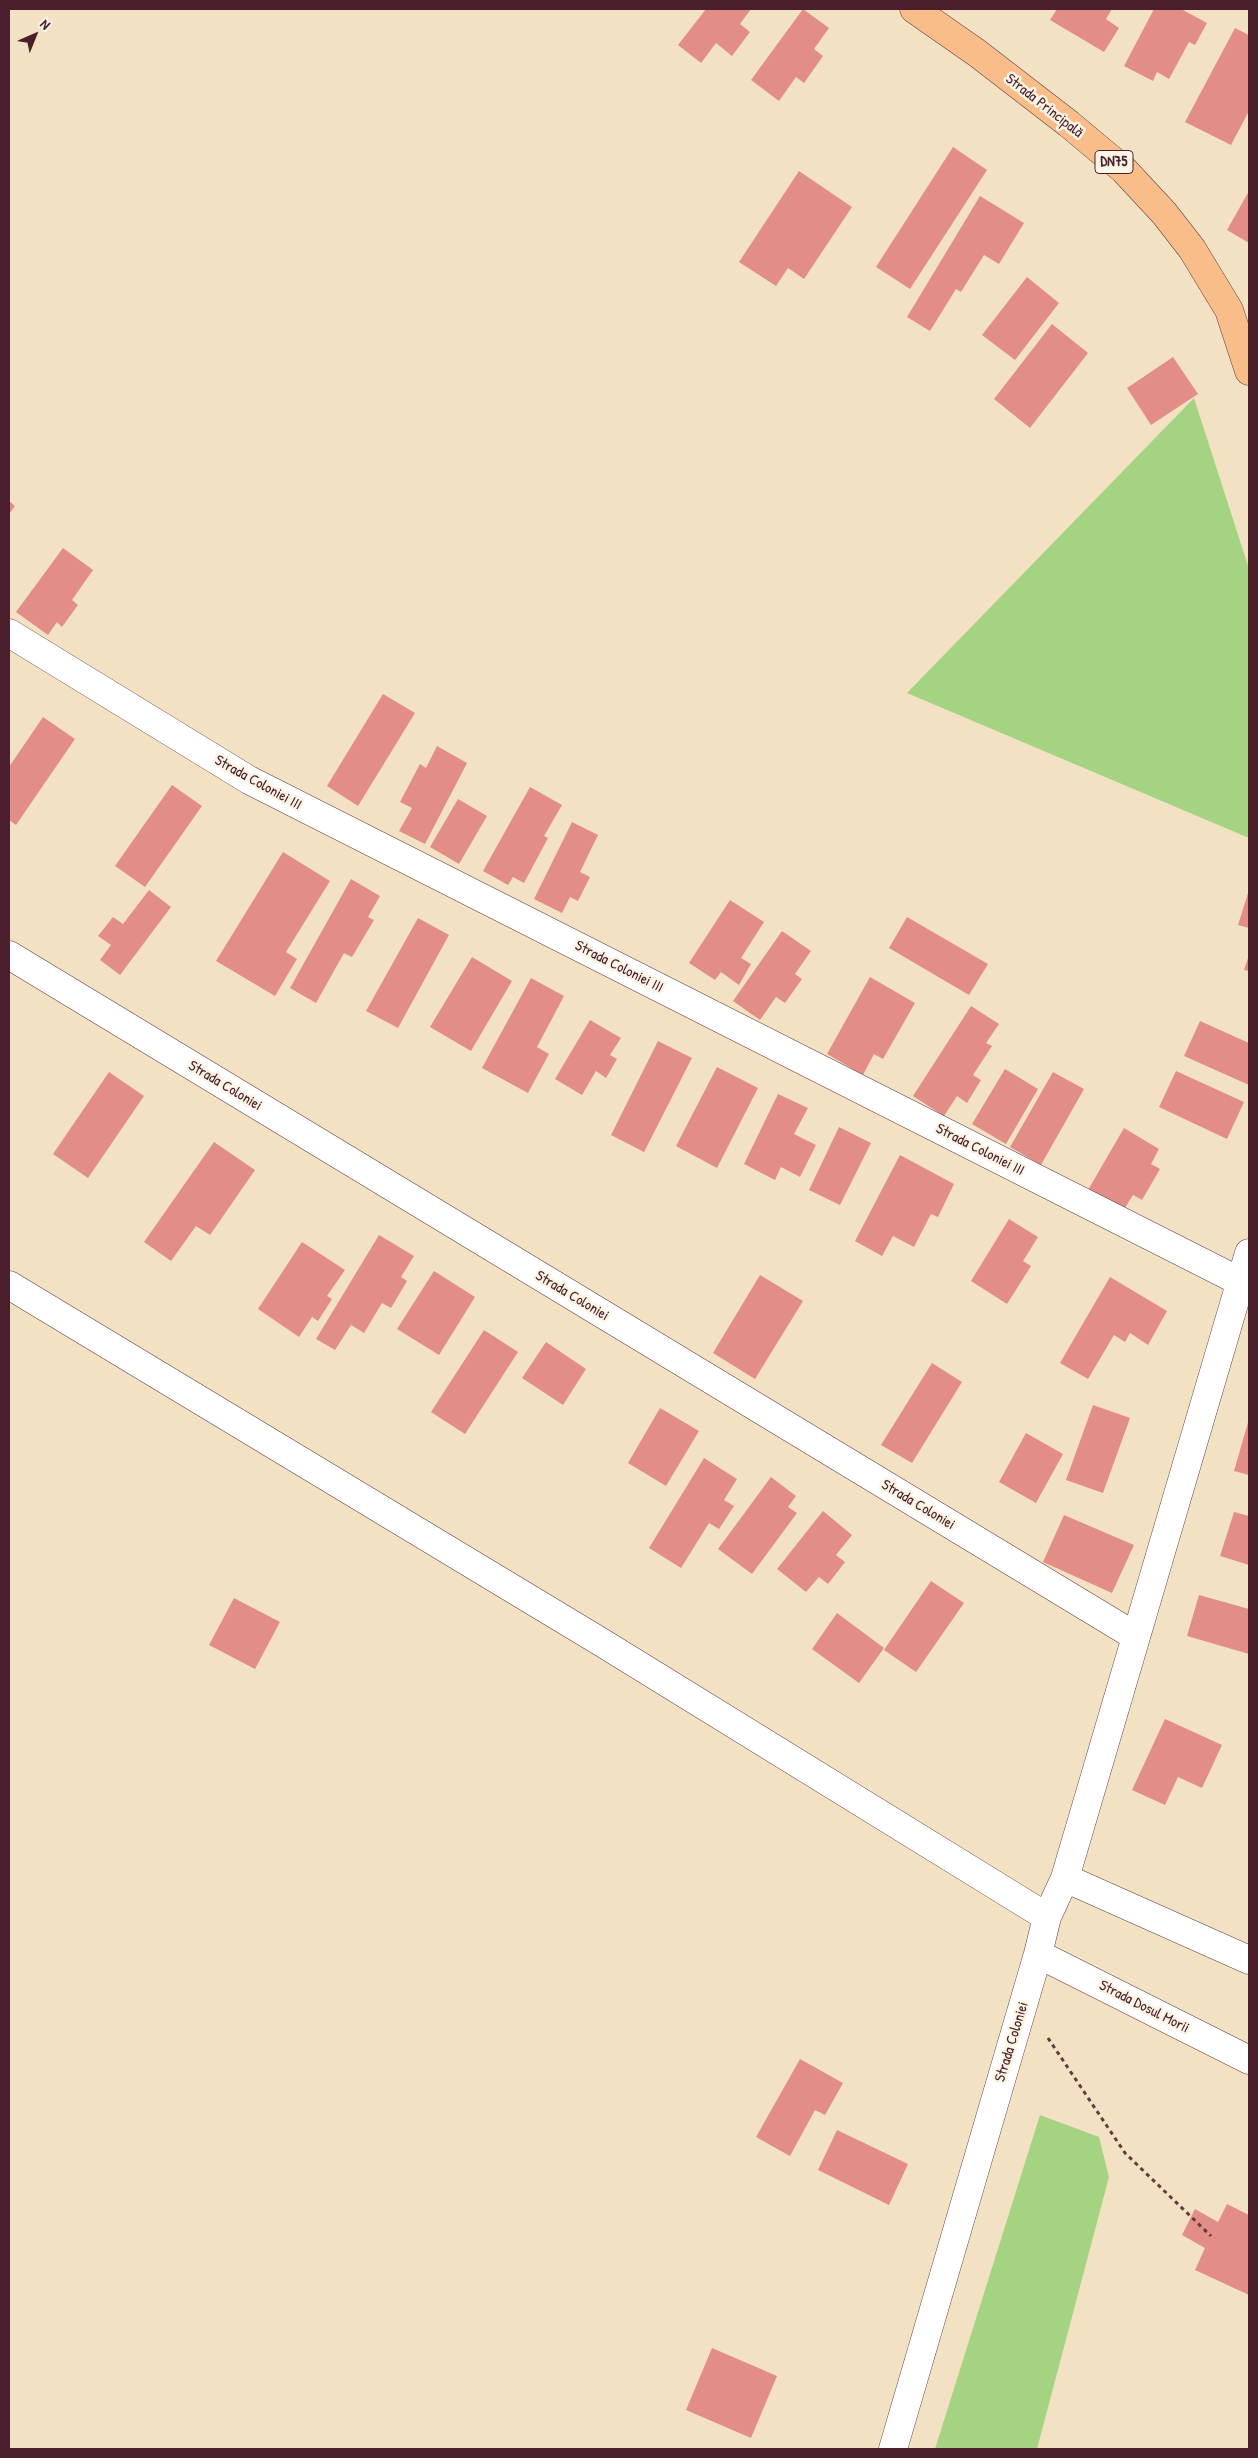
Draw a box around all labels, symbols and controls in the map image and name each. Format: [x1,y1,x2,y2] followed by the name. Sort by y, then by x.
[10,10,60,60] north arrow
[36,14,55,33] text: N
[1002,70,1086,142] street label: Strada Principală
[1095,150,1133,173] road number: DN75
[211,752,305,814] street label: Strada Coloniei III
[572,937,666,997] street label: Strada Coloniei III
[185,1057,265,1115] street label: Strada Coloniei
[933,1120,1027,1180] street label: Strada Coloniei III
[532,1267,612,1325] street label: Strada Coloniei
[878,1476,958,1534] street label: Strada Coloniei
[1096,1977,1192,2037] street label: Strada Dosul Morii
[991,2000,1033,2084] street label: Strada Coloniei

